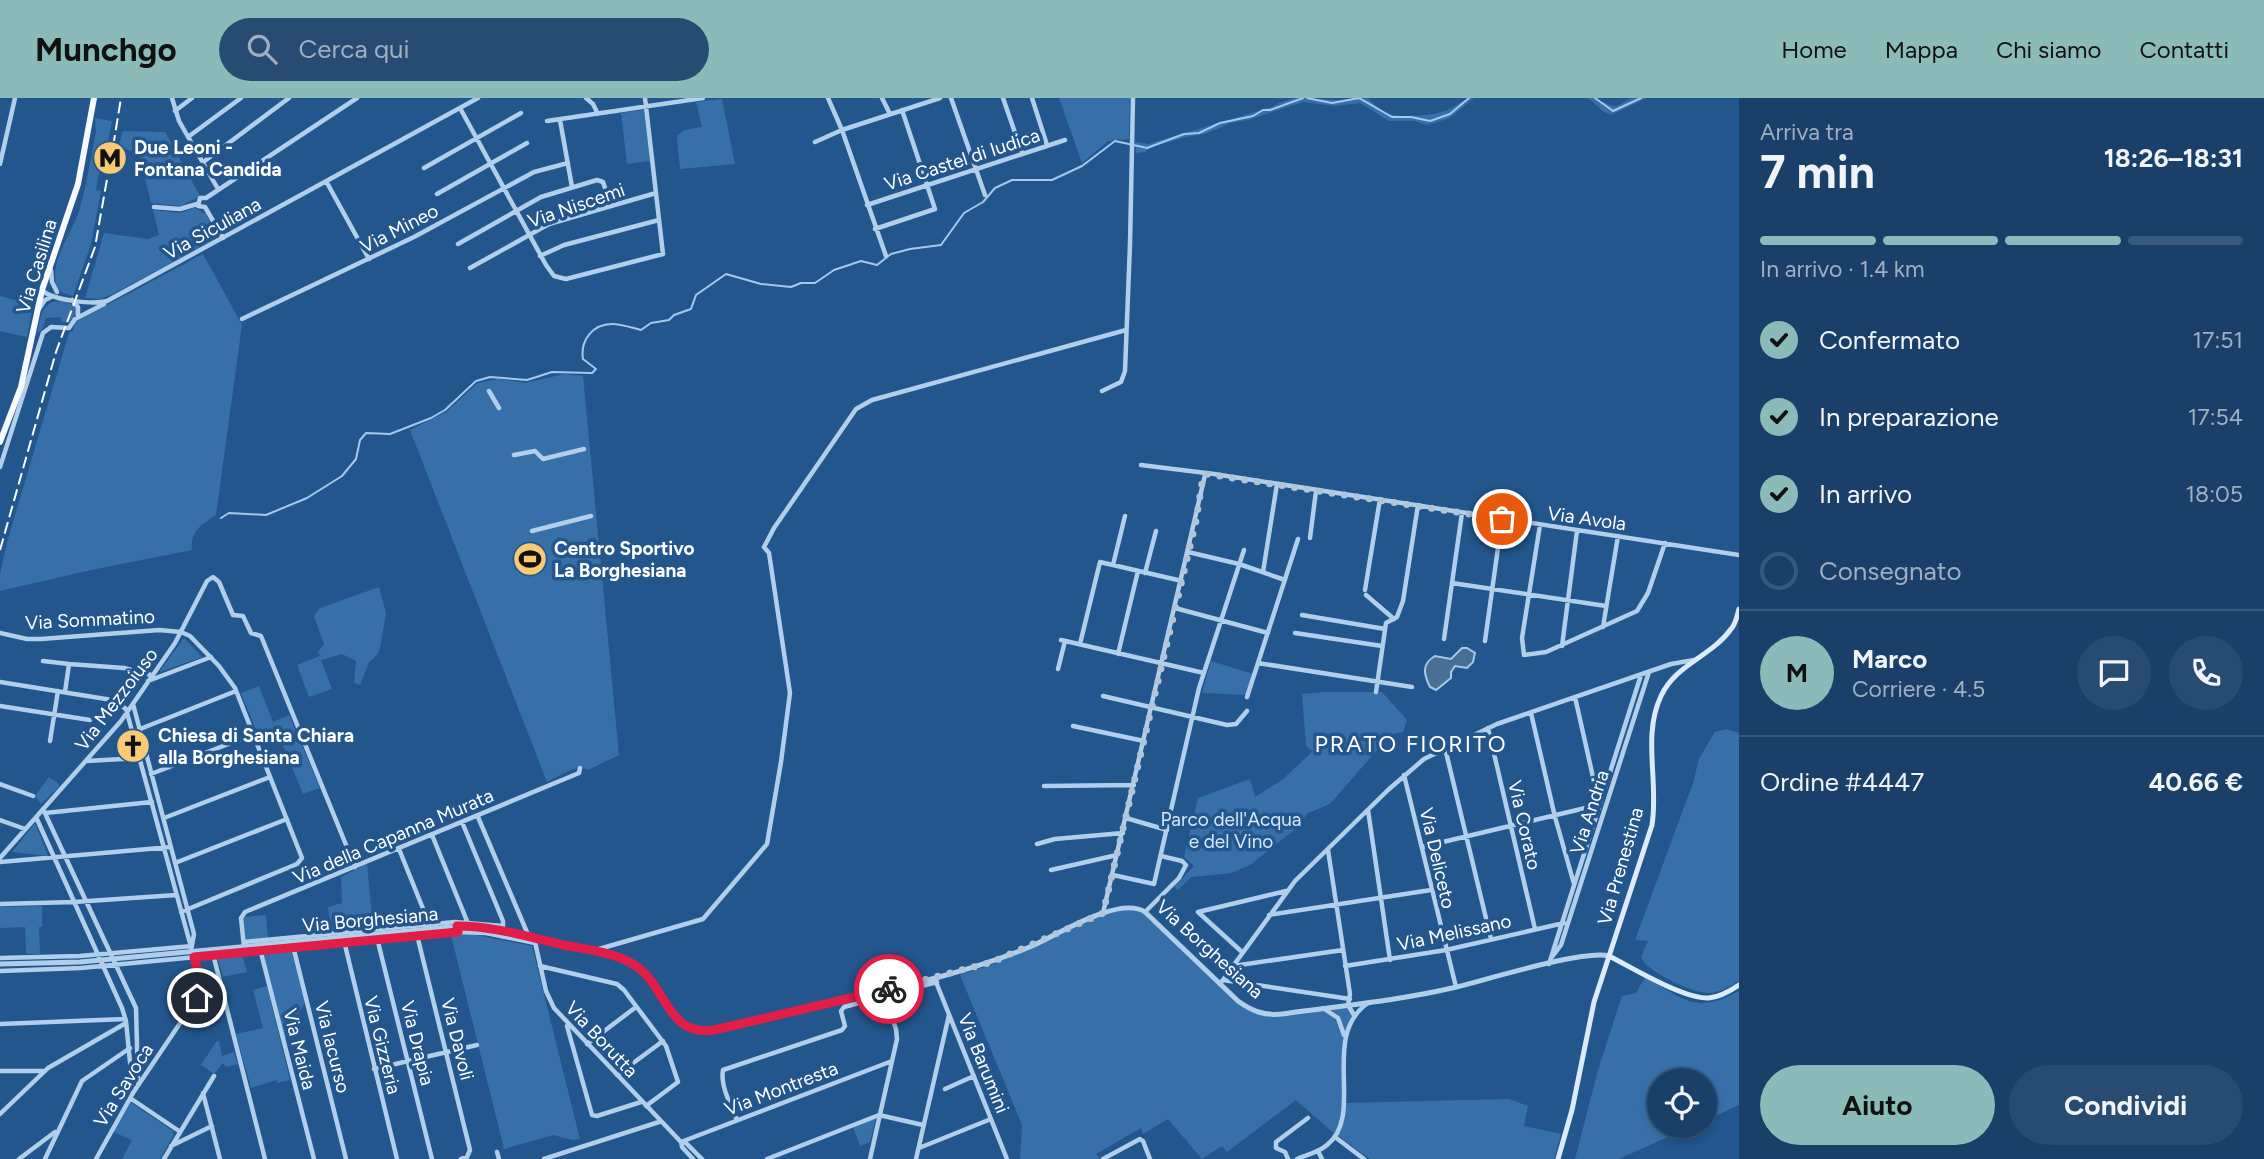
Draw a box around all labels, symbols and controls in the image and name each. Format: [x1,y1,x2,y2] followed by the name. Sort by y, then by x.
[219,18,709,81] search box
[35,30,177,69] text: Munchgo
[243,30,281,68] icon: search
[299,33,410,65] text: Cerca qui
[1781,35,1847,64] text: Home
[1885,35,1958,64] text: Mappa
[1996,35,2101,64] text: Chi siamo
[2139,35,2229,64] text: Contatti
[1760,118,1854,146] text: Arriva tra
[882,123,1043,195] street label: Via Castel di Iudica
[134,136,282,181] place label: Due Leoni - Fontana Candida
[91,139,129,177] metro station icon: Due Leoni - Fontana Candida
[2104,142,2243,174] text: 18:26–18:31
[1760,144,1875,200] text: 7 min
[525,178,628,233] street label: Via Niscemi
[160,192,265,265] street label: Via Siculiana
[356,199,442,258] street label: Via Mineo
[11,216,62,316] street label: Via Casilina
[1760,255,1925,283] text: In arrivo · 1.4 km
[1760,321,1798,359] icon: check
[1819,324,1960,356] text: Confermato
[2193,326,2243,354] text: 17:51
[1760,398,1798,436] icon: check
[1819,401,1999,433] text: In preparazione
[2188,403,2243,431] text: 17:54
[1760,475,1798,513] icon: check
[1819,478,1912,510] text: In arrivo
[2186,480,2243,508] text: 18:05
[1472,489,1532,549] pin
[1483,500,1521,538] icon: bag
[1546,502,1628,535] street label: Via Avola
[554,537,695,582] place label: Centro Sportivo La Borghesiana
[511,540,549,578] sports icon: Centro Sportivo La Borghesiana
[1819,555,1962,587] text: Consegnato
[25,605,155,634] street label: Via Sommatino
[2077,636,2151,710] button: chat
[2169,636,2243,710] button: phone
[70,643,163,755] street label: Via Mezzoiuso
[1852,643,1927,675] text: Marco
[1786,657,1808,689] text: M
[1852,675,1985,703] text: Corriere · 4.5
[158,724,354,769] place label: Chiesa di Santa Chiara alla Borghesiana
[114,727,152,765] church icon: Chiesa di Santa Chiara alla Borghesiana
[1315,730,1508,758] district label: PRATO FIORITO
[1760,766,1924,798] text: Ordine #4447
[2149,766,2243,798] text: 40.66 €
[1565,767,1614,857] street label: Via Andria
[1503,778,1546,872] street label: Via Corato
[289,784,497,889] street label: Via della Capanna Murata
[1415,805,1460,911] street label: Via Deliceto
[1593,805,1648,928] street label: Via Prenestina
[1161,808,1301,853] park label: Parco dell'Acqua e del Vino
[1151,895,1268,1004] street label: Via Borghesiana
[301,902,439,937] street label: Via Borghesiana
[1395,909,1513,956] street label: Via Melissano
[854,954,924,1024] courier
[167,968,227,1028] pin
[870,970,908,1008] icon: bike
[178,979,216,1017] icon: home
[359,994,406,1097] street label: Via Gizzeria
[436,996,479,1083] street label: Via Davoli
[561,997,643,1082] street label: Via Borutta
[396,998,439,1088] street label: Via Drapia
[310,999,355,1095] street label: Via Iacurso
[278,1006,321,1092] street label: Via Maida
[953,1010,1014,1117] street label: Via Barumini
[89,1039,158,1131] street label: Via Savoca
[721,1056,841,1121] street label: Via Montresta
[1760,1065,1995,1145] button: Aiuto
[2009,1065,2243,1145] button: Condividi
[1647,1068,1717,1138] map controls
[1647,1068,1717,1138] button: locate

